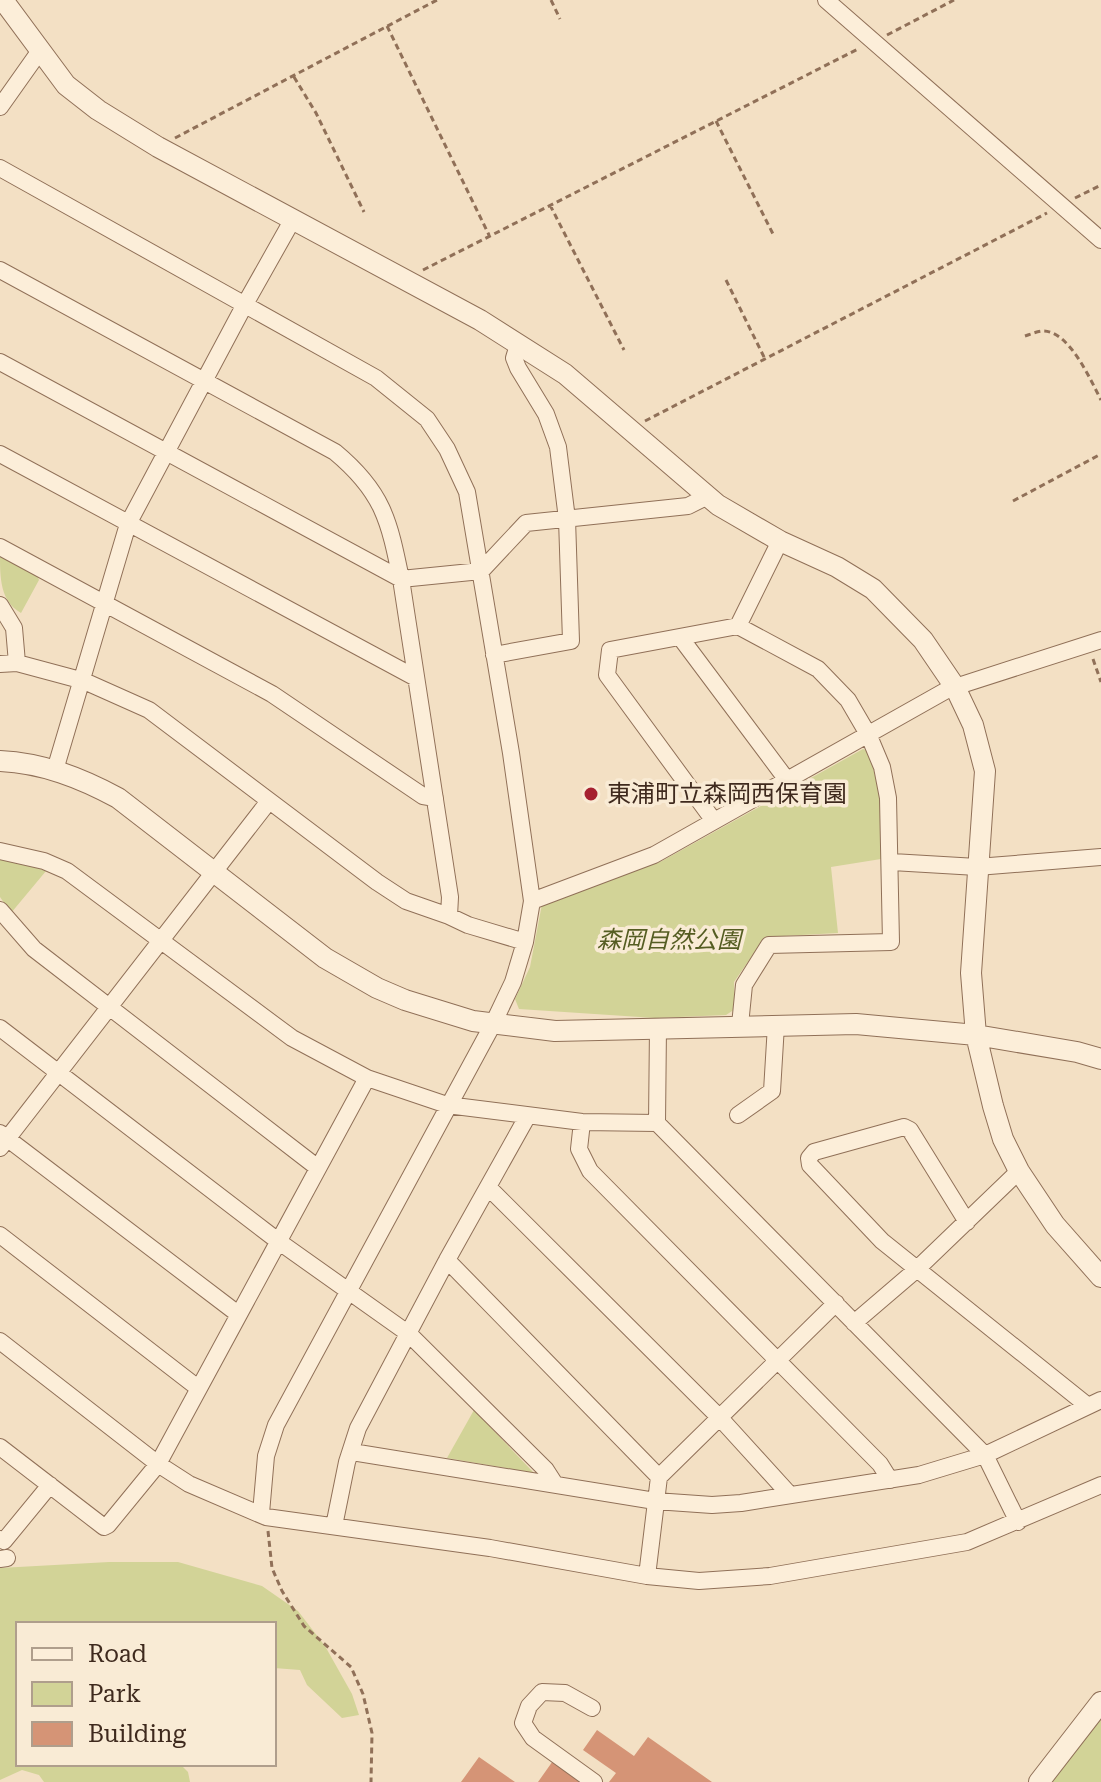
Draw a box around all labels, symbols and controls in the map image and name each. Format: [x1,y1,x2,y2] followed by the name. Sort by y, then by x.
[607,780,847,808] place label: 東浦町立森岡西保育園
[582,785,600,803] marker: 東浦町立森岡西保育園
[597,926,744,954] park label: 森岡自然公園
[16,1622,276,1766] legend
[88,1640,147,1668] text: Road
[88,1680,141,1708] text: Park
[88,1720,186,1748] text: Building

